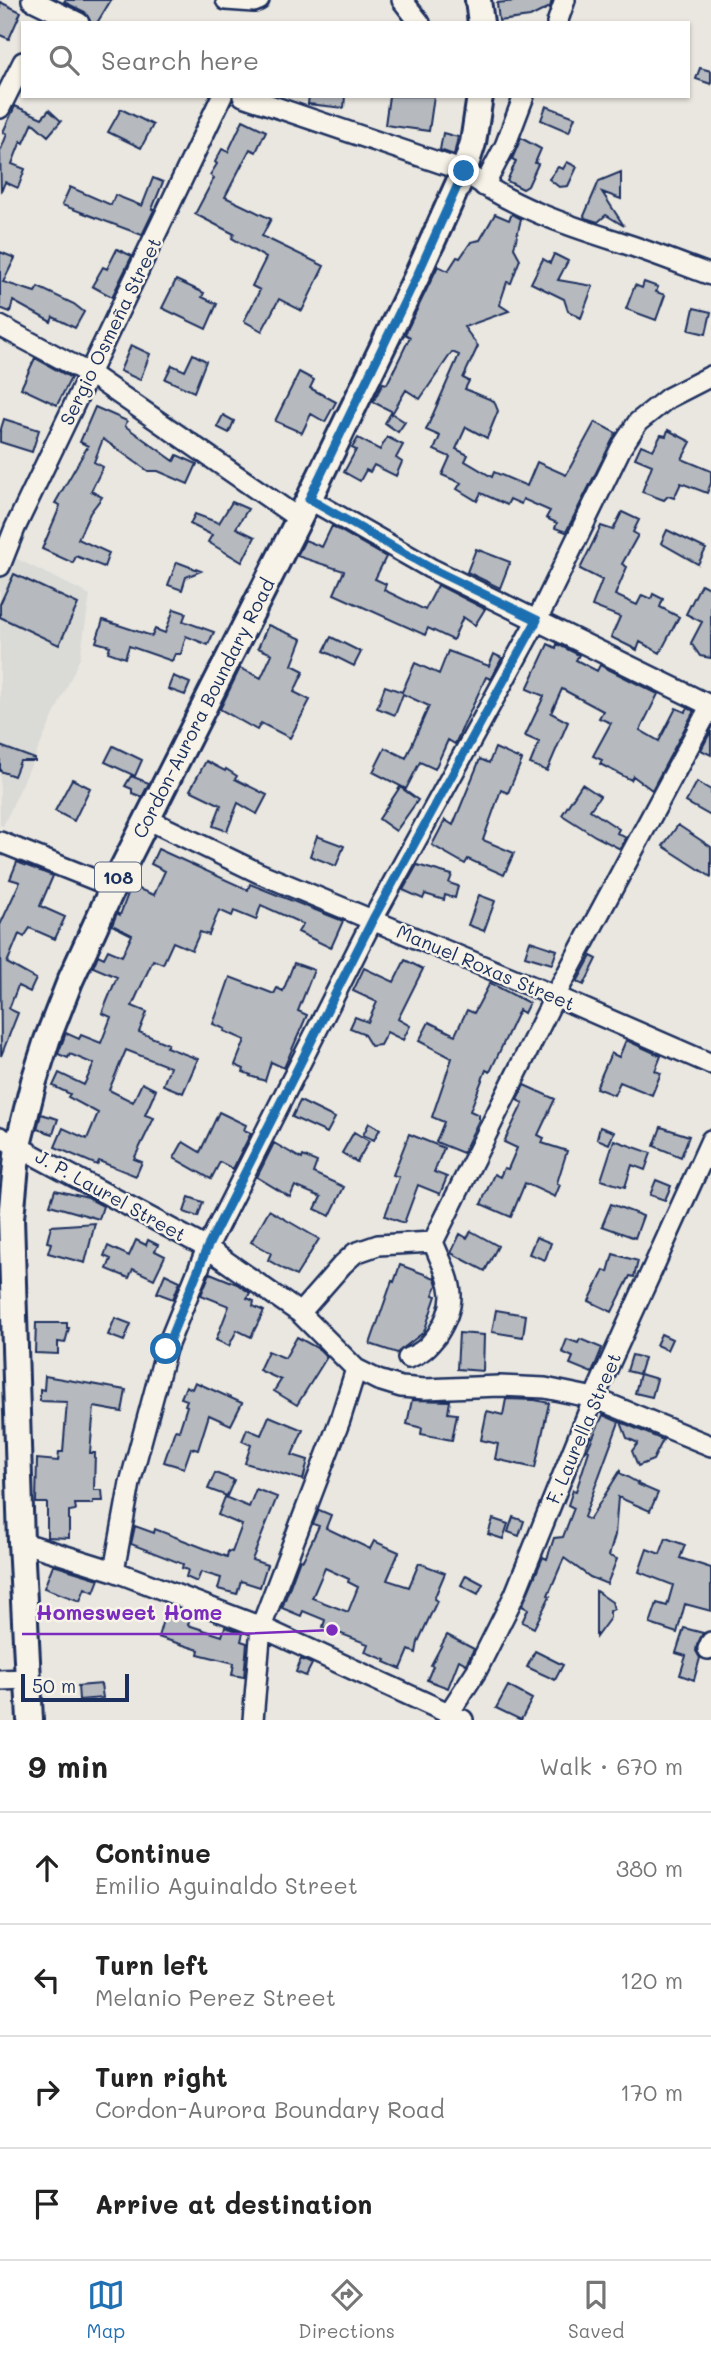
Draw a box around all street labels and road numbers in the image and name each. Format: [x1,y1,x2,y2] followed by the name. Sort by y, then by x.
[54,233,166,429] street label: Sergio Osmeña Street
[126,574,280,842] street label: Cordon-Aurora Boundary Road
[95,862,141,892] road number: 108
[393,918,579,1016] street label: Manuel Roxas Street
[31,1143,191,1247] street label: J. P. Laurel Street
[540,1349,626,1507] street label: F. Laurella Street

